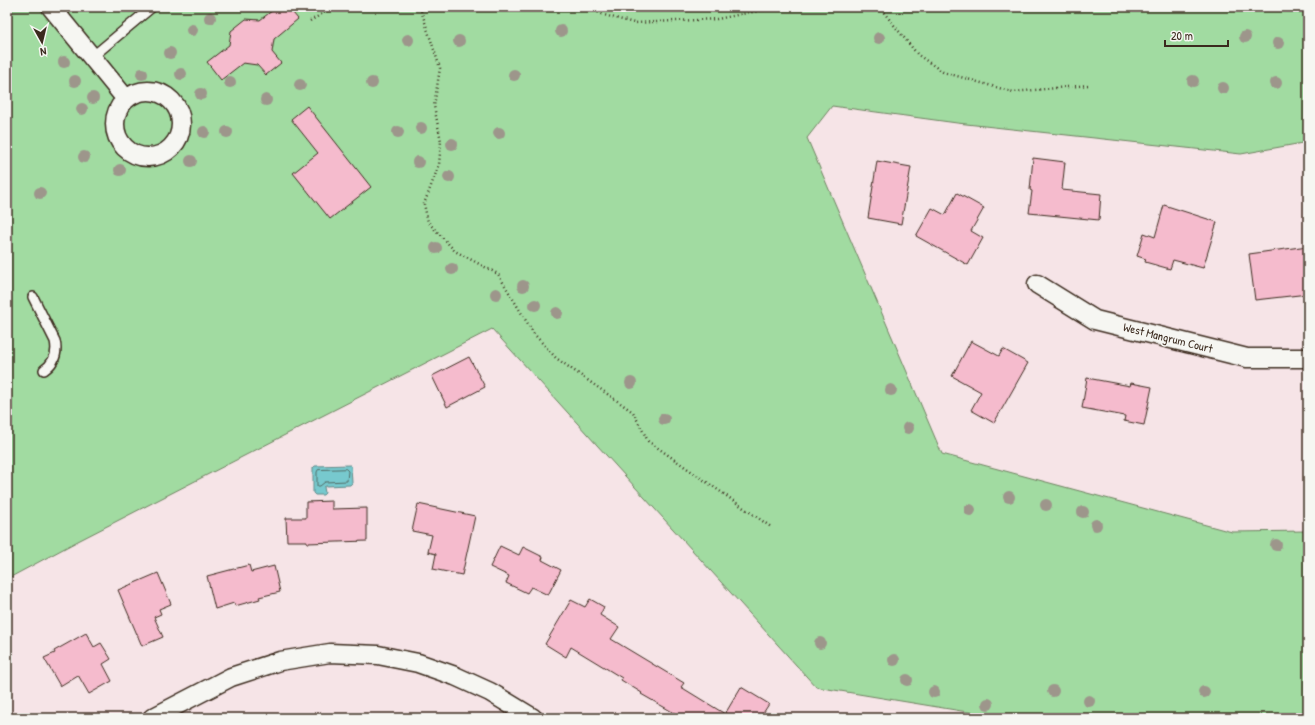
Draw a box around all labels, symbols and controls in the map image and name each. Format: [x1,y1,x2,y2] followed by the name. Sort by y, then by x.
[22,22,62,62] north arrow
[1165,22,1228,48] scale bar
[1171,27,1193,44] text: 20 m
[39,45,47,59] text: N
[1122,318,1215,357] street label: West Mangrum Court

